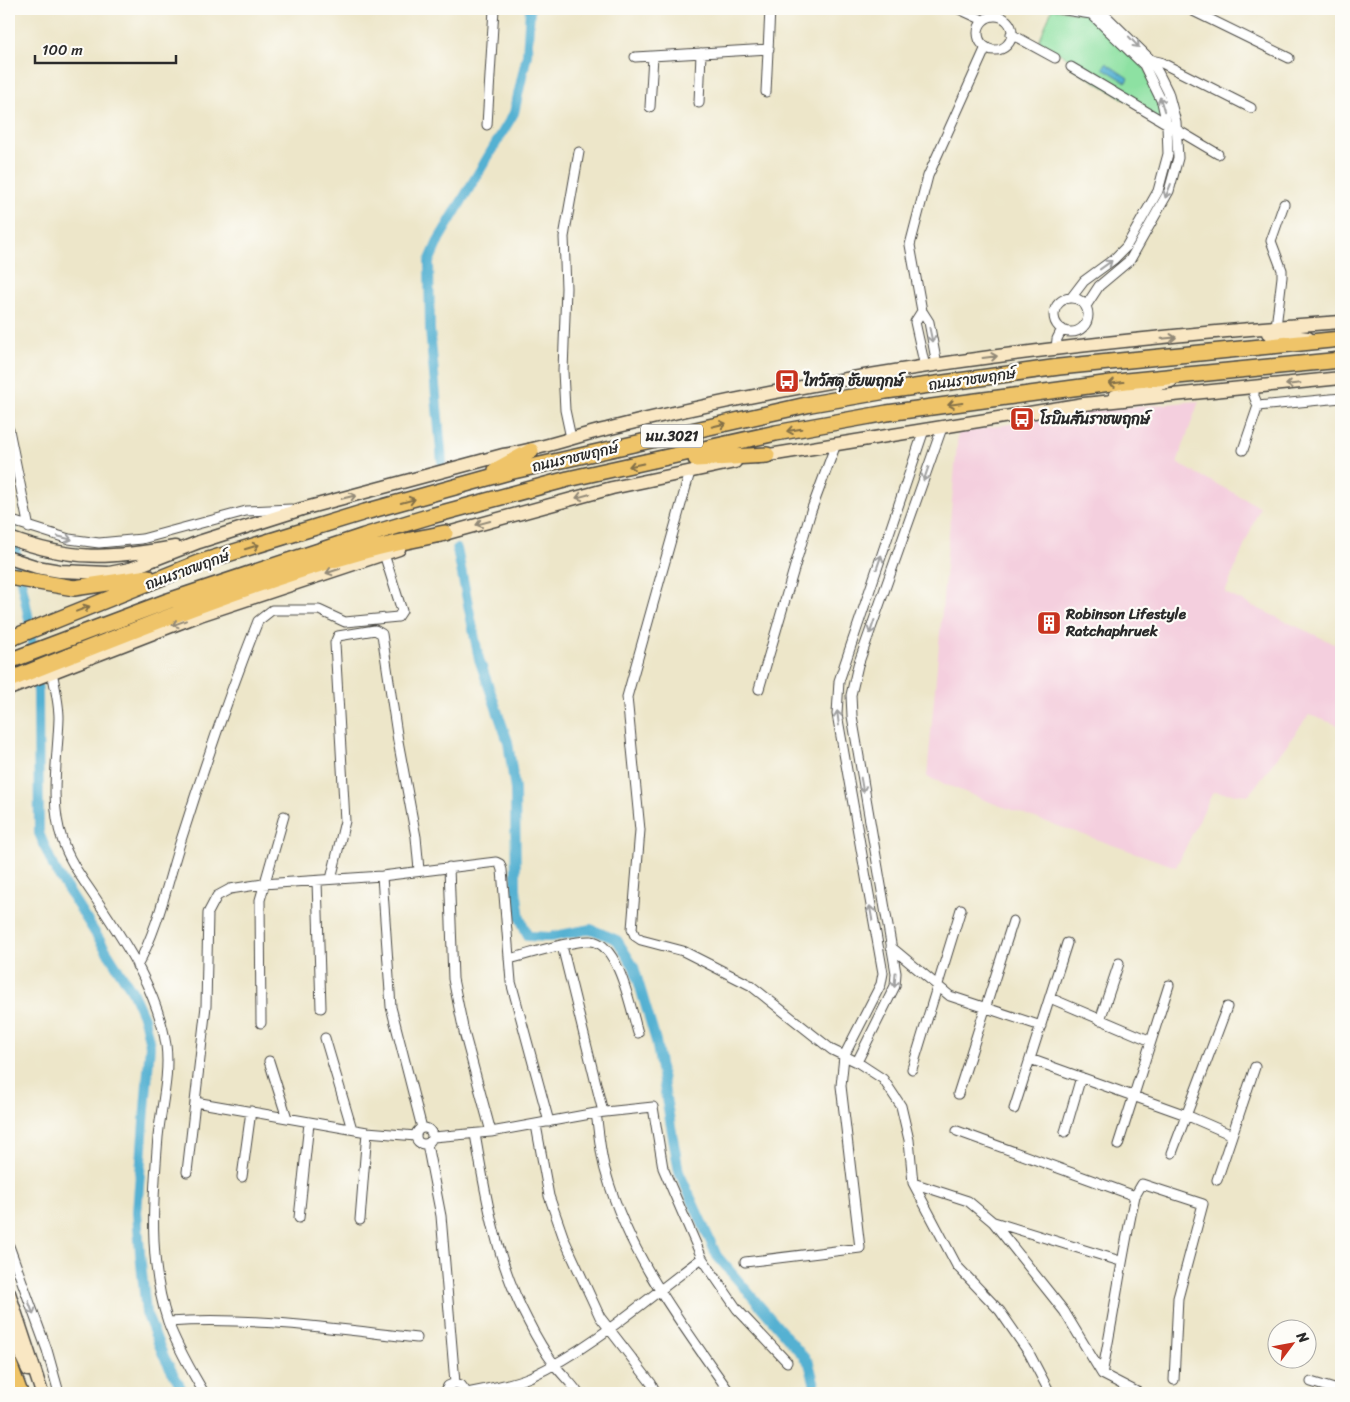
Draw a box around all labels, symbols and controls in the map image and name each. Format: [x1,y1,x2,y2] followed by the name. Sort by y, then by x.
[35,32,176,64] scale bar
[1128,36,1140,49] one-way arrow
[42,37,83,63] text: 100 m
[1156,97,1166,113] one-way arrow
[1163,183,1173,198] one-way arrow
[1099,260,1113,270] one-way arrow
[927,326,936,342] one-way arrow
[1161,333,1177,343] one-way arrow
[982,352,998,362] one-way arrow
[927,360,1020,398] street label: ถนนราชพฤกษ์
[774,368,800,394] bus stop icon: ไทวัสดุ ชัยพฤกษ์
[803,368,906,394] place label: ไทวัสดุ ชัยพฤกษ์
[1108,378,1124,388] one-way arrow
[1285,379,1301,389] one-way arrow
[947,399,963,409] one-way arrow
[1009,406,1035,432] bus stop icon: โรบินสันราชพฤกษ์
[1040,406,1153,432] place label: โรบินสันราชพฤกษ์
[710,420,726,429] one-way arrow
[641,424,703,448] road number: นบ.3021
[786,425,802,435] one-way arrow
[529,434,624,480] street label: ถนนราชพฤกษ์
[628,461,644,470] one-way arrow
[921,465,930,481] one-way arrow
[576,491,592,501] one-way arrow
[340,492,356,501] one-way arrow
[399,496,415,505] one-way arrow
[476,518,492,528] one-way arrow
[56,534,72,543] one-way arrow
[141,542,236,597] street label: ถนนราชพฤกษ์
[244,542,260,552] one-way arrow
[875,555,885,571] one-way arrow
[326,567,341,576] one-way arrow
[1065,601,1187,644] place label: Robinson Lifestyle Ratchaphruek
[76,604,91,613] one-way arrow
[1036,610,1062,636] building icon: Robinson Lifestyle Ratchaphruek
[172,619,187,628] one-way arrow
[866,619,876,635] one-way arrow
[833,710,843,726] one-way arrow
[858,777,868,793] one-way arrow
[866,905,876,921] one-way arrow
[890,971,899,987] one-way arrow
[27,1300,36,1315] one-way arrow
[1268,1320,1318,1370] north arrow
[1289,1326,1316,1348] text: N

